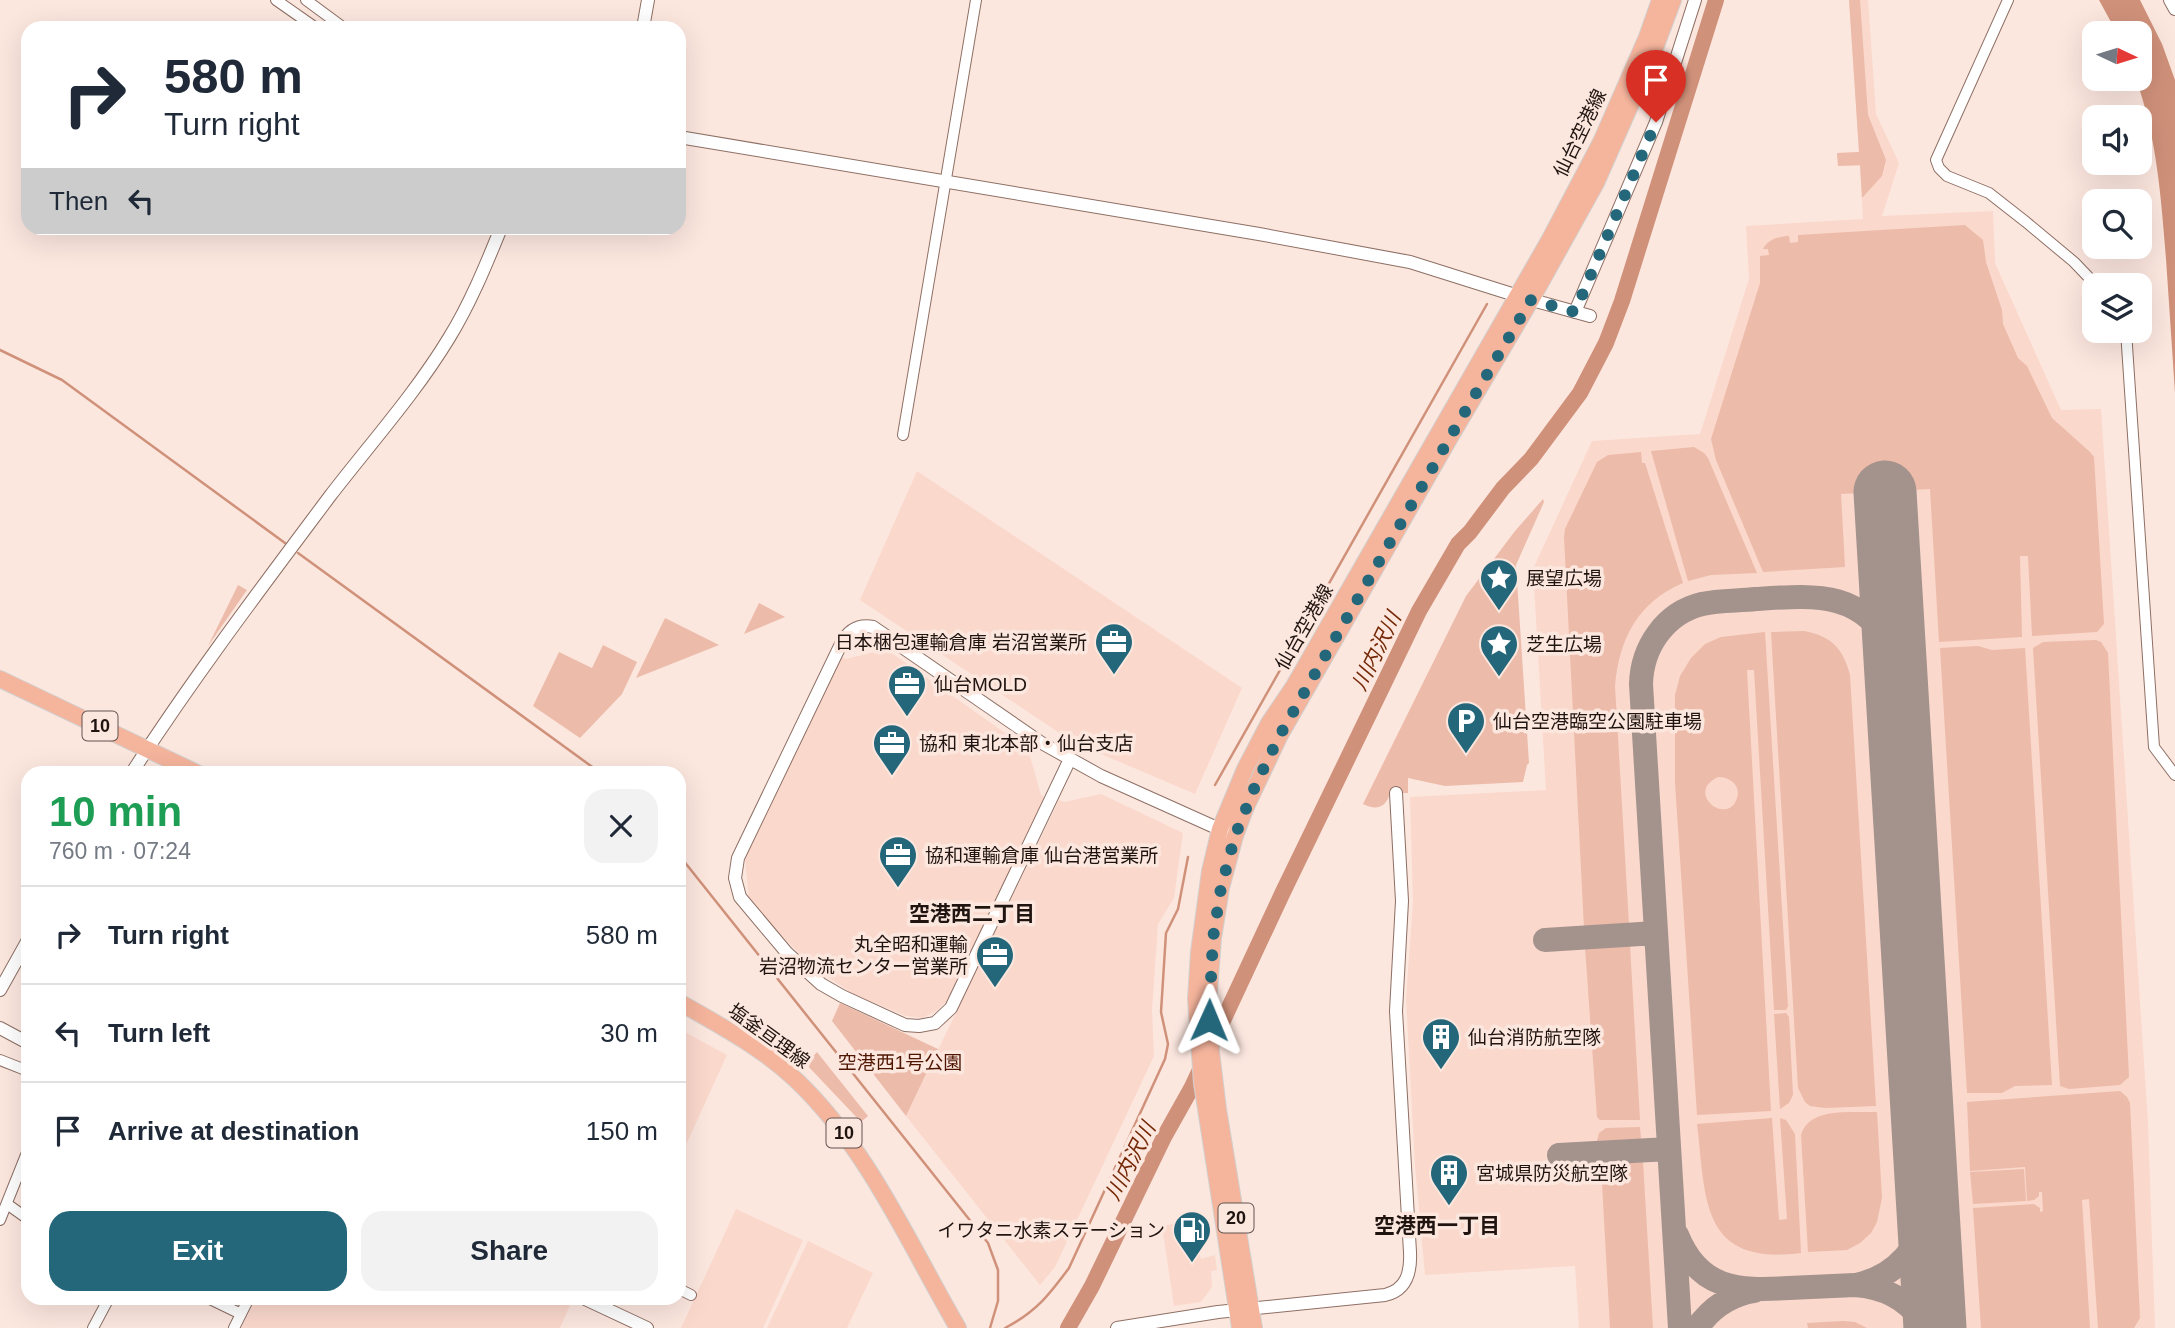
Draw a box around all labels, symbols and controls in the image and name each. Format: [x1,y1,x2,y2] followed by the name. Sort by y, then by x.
[2082,21,2152,91] north arrow
[2082,21,2152,343] map controls
[49,49,140,140] icon: right
[164,49,303,103] text: 580 m
[1626,50,1686,122] pin
[1637,61,1675,99] icon: arrive
[1550,86,1610,180] street label: 仙台空港線
[2082,105,2152,175] button: sound
[164,106,300,142] text: Turn right
[122,182,160,220] icon: left
[49,186,108,216] text: Then
[2082,189,2152,259] button: search
[2082,273,2152,343] button: layers
[1478,557,1520,612] place icon: 展望広場
[1526,568,1602,589] place label: 展望広場
[1271,581,1337,673] street label: 仙台空港線
[1347,606,1406,694] water label: 川内沢川
[1093,621,1135,676] office icon: 日本梱包運輸倉庫 岩沼営業所
[1478,623,1520,678] place icon: 芝生広場
[835,632,1087,653] place label: 日本梱包運輸倉庫 岩沼営業所
[1526,634,1602,655] place label: 芝生広場
[886,663,928,718] office icon: 仙台MOLD
[934,674,1027,695] place label: 仙台MOLD
[1445,700,1487,755] parking icon: 仙台空港臨空公園駐車場
[1493,711,1702,732] place label: 仙台空港臨空公園駐車場
[82,712,118,740] road number: 10
[871,722,913,777] office icon: 協和 東北本部・仙台支店
[919,733,1133,754] place label: 協和 東北本部・仙台支店
[49,788,182,835] text: 10 min
[584,789,658,863] button: close
[877,834,919,889] office icon: 協和運輸倉庫 仙台港営業所
[49,838,191,864] text: 760 m · 07:24
[925,845,1158,866] place label: 協和運輸倉庫 仙台港営業所
[909,902,1035,925] district label: 空港西二丁目
[49,916,87,954] icon: right
[108,920,229,950] text: Turn right
[586,920,658,950] text: 580 m
[759,934,968,977] place label: 丸全昭和運輸 岩沼物流センター営業所
[974,934,1016,989] office icon: 丸全昭和運輸 岩沼物流センター営業所
[1172,983,1246,1057] position arrow
[724,1000,814,1072] street label: 塩釜亘理線
[49,1014,87,1052] icon: left
[1420,1016,1462,1071] building icon: 仙台消防航空隊
[108,1018,210,1048] text: Turn left
[600,1018,658,1048] text: 30 m
[1468,1027,1601,1048] place label: 仙台消防航空隊
[838,1052,962,1073] park label: 空港西1号公園
[49,1112,87,1150] icon: arrive
[108,1116,359,1146] text: Arrive at destination
[586,1116,658,1146] text: 150 m
[1101,1117,1160,1204] water label: 川内沢川
[826,1118,862,1148] road number: 10
[1428,1152,1470,1207] building icon: 宮城県防災航空隊
[1476,1163,1628,1184] place label: 宮城県防災航空隊
[1218,1204,1254,1232] road number: 20
[1171,1209,1213,1264] fuel station icon: イワタニ水素ステーション
[49,1211,347,1291] button: Exit
[361,1211,658,1291] button: Share
[1374,1214,1500,1237] district label: 空港西一丁目
[937,1220,1165,1241] place label: イワタニ水素ステーション

